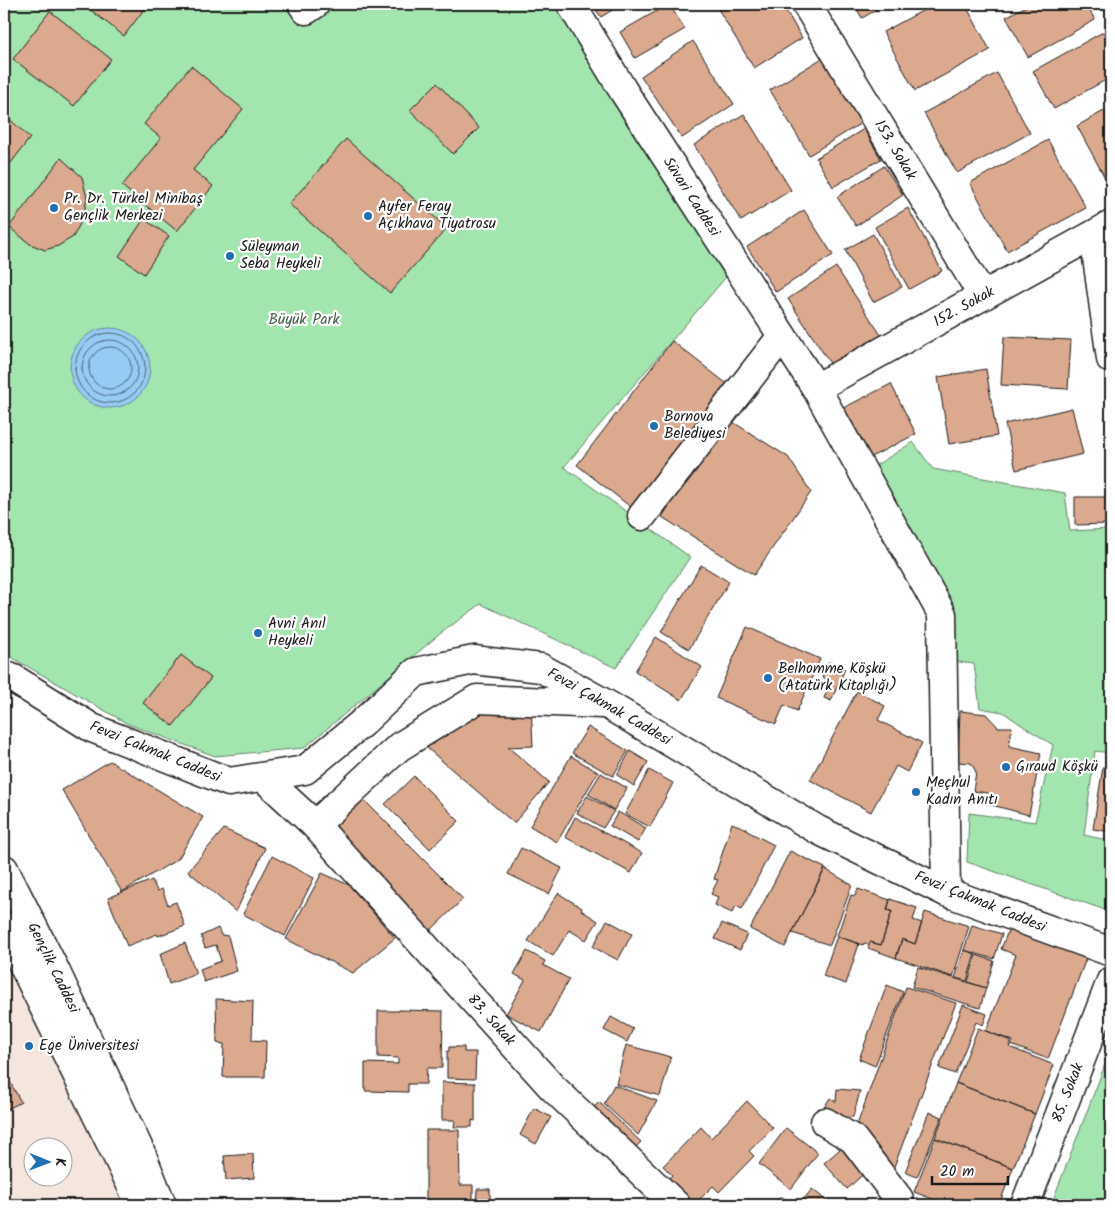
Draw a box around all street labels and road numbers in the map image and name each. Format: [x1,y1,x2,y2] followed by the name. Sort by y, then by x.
[868,115,923,186] street label: 153. Sokak
[656,152,727,243] street label: Süvari Caddesi
[929,280,1000,334] street label: 152. Sokak
[542,662,677,753] street label: Fevzi Çakmak Caddesi
[86,715,226,790] street label: Fevzi Çakmak Caddesi
[911,865,1051,940] street label: Fevzi Çakmak Caddesi
[21,918,86,1019] street label: Gençlik Caddesi
[461,989,522,1052] street label: 83. Sokak
[1046,1059,1091,1126] street label: 85. Sokak

